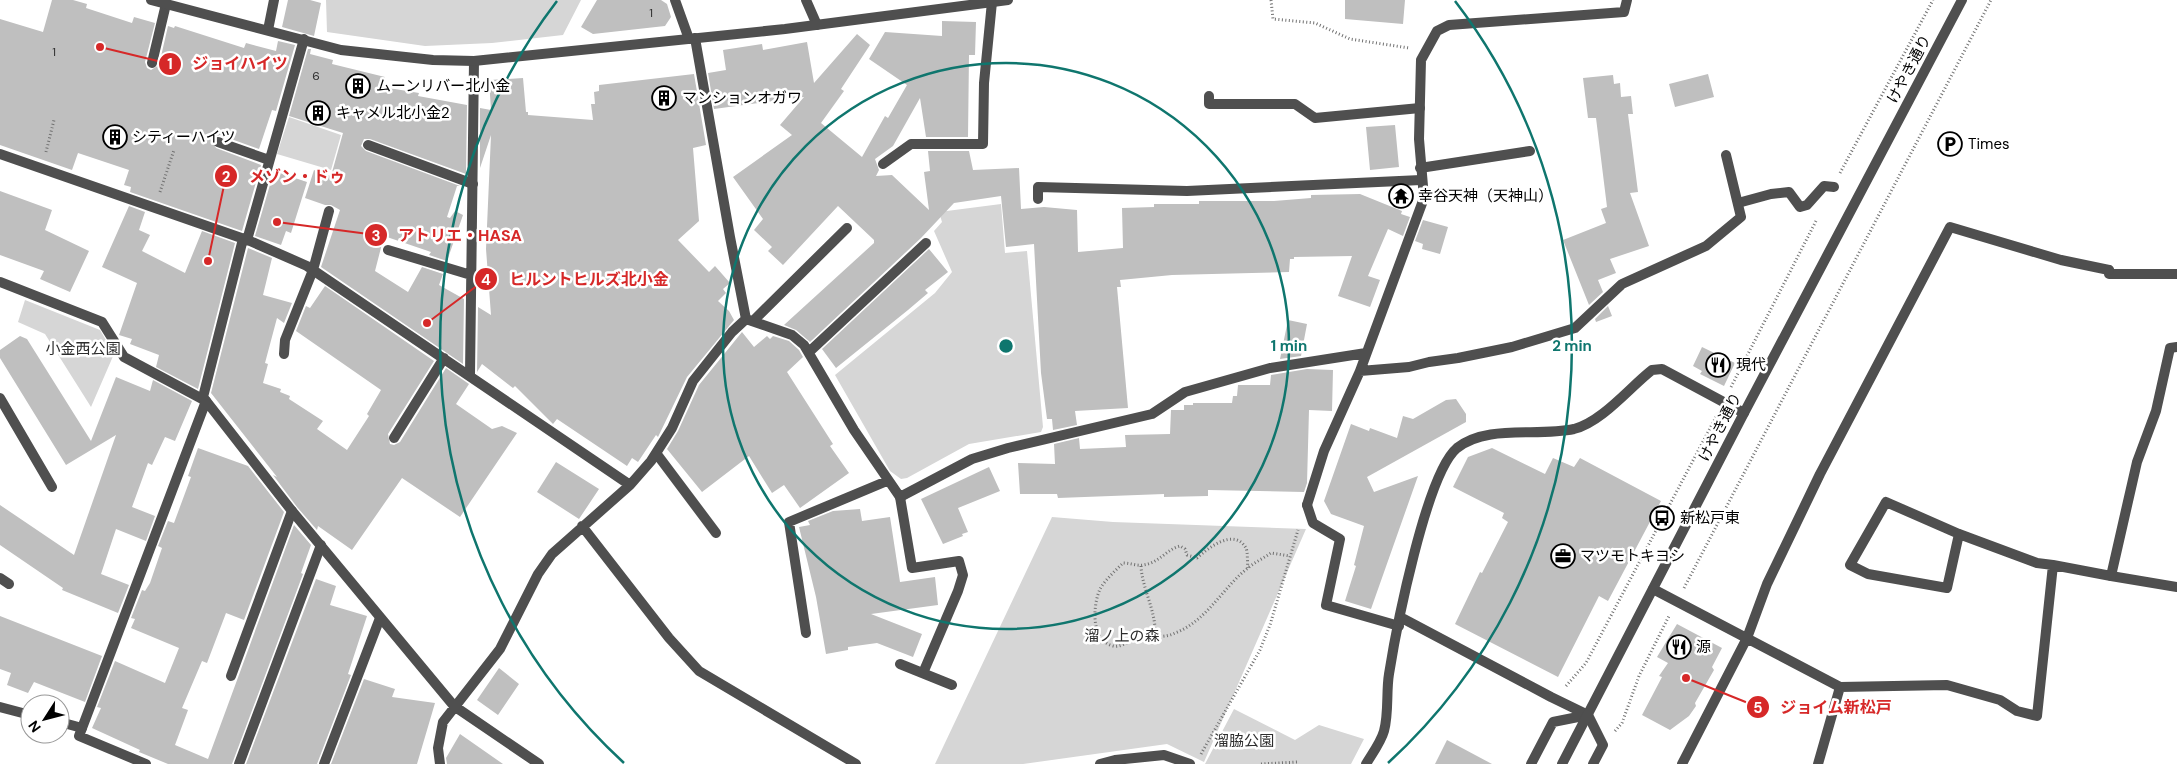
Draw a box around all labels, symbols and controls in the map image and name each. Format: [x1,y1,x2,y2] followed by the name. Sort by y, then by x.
[649,5,653,21] house number: 1
[1883,31,1935,107] street label: けやき通り
[52,44,56,60] house number: 1
[157,48,298,79] callout: ジョイハイツ
[192,53,288,74] text: ジョイハイツ
[167,54,173,74] text: 1
[312,68,320,84] house number: 6
[345,73,371,99] building icon: ムーンリバー北小金
[376,76,510,96] place label: ムーンリバー北小金
[651,85,677,111] building icon: マンションオガワ
[682,88,802,108] place label: マンションオガワ
[305,100,331,126] building icon: キャメル北小金2
[336,103,450,123] place label: キャメル北小金2
[102,124,128,150] building icon: シティーハイツ
[132,127,236,147] place label: シティーハイツ
[1937,131,1963,157] parking icon: Times
[1968,134,2009,154] place label: Times
[214,161,355,192] callout: メゾン・ドゥ
[249,166,345,187] text: メゾン・ドゥ
[222,167,231,187] text: 2
[1388,183,1414,209] temple icon: 幸谷天神（天神山）
[1418,186,1553,206] place label: 幸谷天神（天神山）
[363,220,532,251] callout: アトリエ・HASA
[398,225,522,246] text: アトリエ・HASA
[371,226,381,246] text: 3
[474,264,679,295] callout: ヒルントヒルズ北小金
[509,269,669,290] text: ヒルントヒルズ北小金
[481,270,491,290] text: 4
[1271,336,1307,356] text: 1 min
[1552,336,1592,356] text: 2 min
[997,337,1015,355] centre of rings
[45,339,121,359] park label: 小金西公園
[1705,352,1731,378] restaurant icon: 現代
[1736,355,1766,375] place label: 現代
[1694,389,1746,465] street label: けやき通り
[1649,505,1675,531] bus stop icon: 新松戸東
[1680,508,1740,528] place label: 新松戸東
[1550,543,1576,569] office icon: マツモトキヨシ
[1580,546,1685,566] place label: マツモトキヨシ
[1084,626,1160,646] park label: 溜ノ上の森
[1666,634,1692,660] restaurant icon: 源
[1696,637,1711,657] place label: 源
[1745,692,1902,723] callout: ジョイム新松戸
[20,694,70,744] north arrow
[1780,697,1892,718] text: ジョイム新松戸
[1753,698,1763,718] text: 5
[24,717,45,736] text: N
[1214,731,1274,751] park label: 溜脇公園

